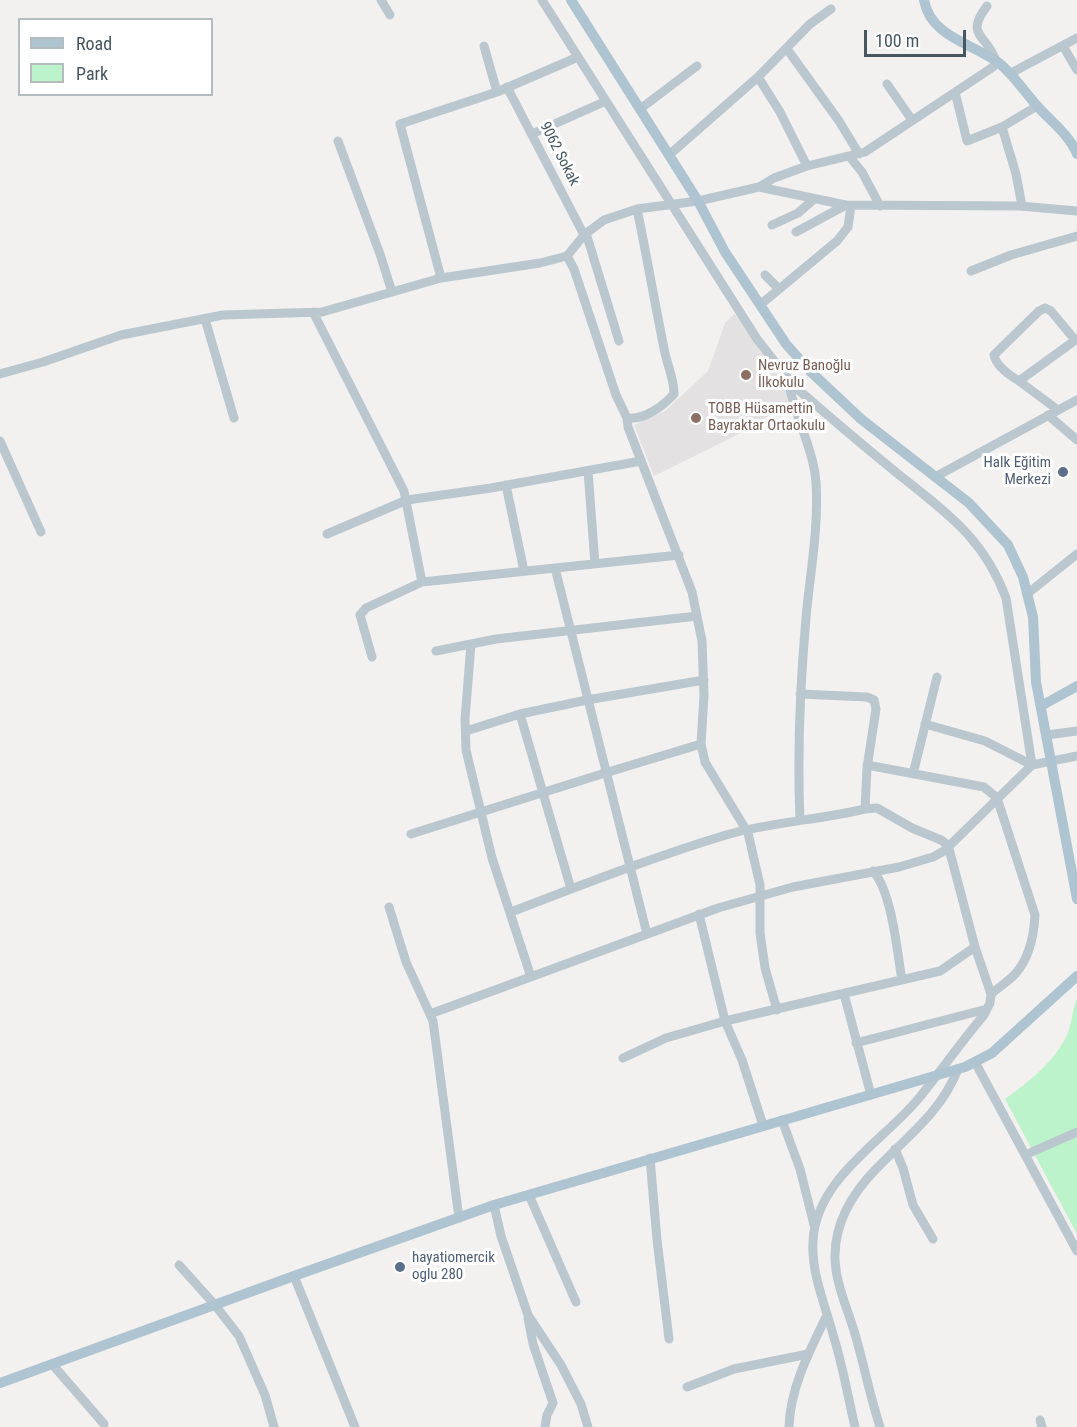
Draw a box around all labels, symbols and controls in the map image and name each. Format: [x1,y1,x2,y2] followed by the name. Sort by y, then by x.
[18,18,213,96] legend
[867,18,969,56] scale bar
[875,30,919,51] text: 100 m
[76,33,112,54] text: Road
[76,63,108,84] text: Park
[535,119,583,189] street label: 9062 Sokak
[758,357,851,392] place label: Nevruz Banoğlu İlkokulu
[739,368,753,382] marker: Nevruz Banoğlu İlkokulu
[708,400,825,435] place label: TOBB Hüsamettin Bayraktar Ortaokulu
[689,411,703,425] marker: TOBB Hüsamettin Bayraktar Ortaokulu
[984,454,1051,489] place label: Halk Eğitim Merkezi
[1056,465,1070,479] marker: Halk Eğitim Merkezi
[412,1249,495,1284] place label: hayatiomercik oglu 280
[393,1260,407,1274] marker: hayatiomercik oglu 280

